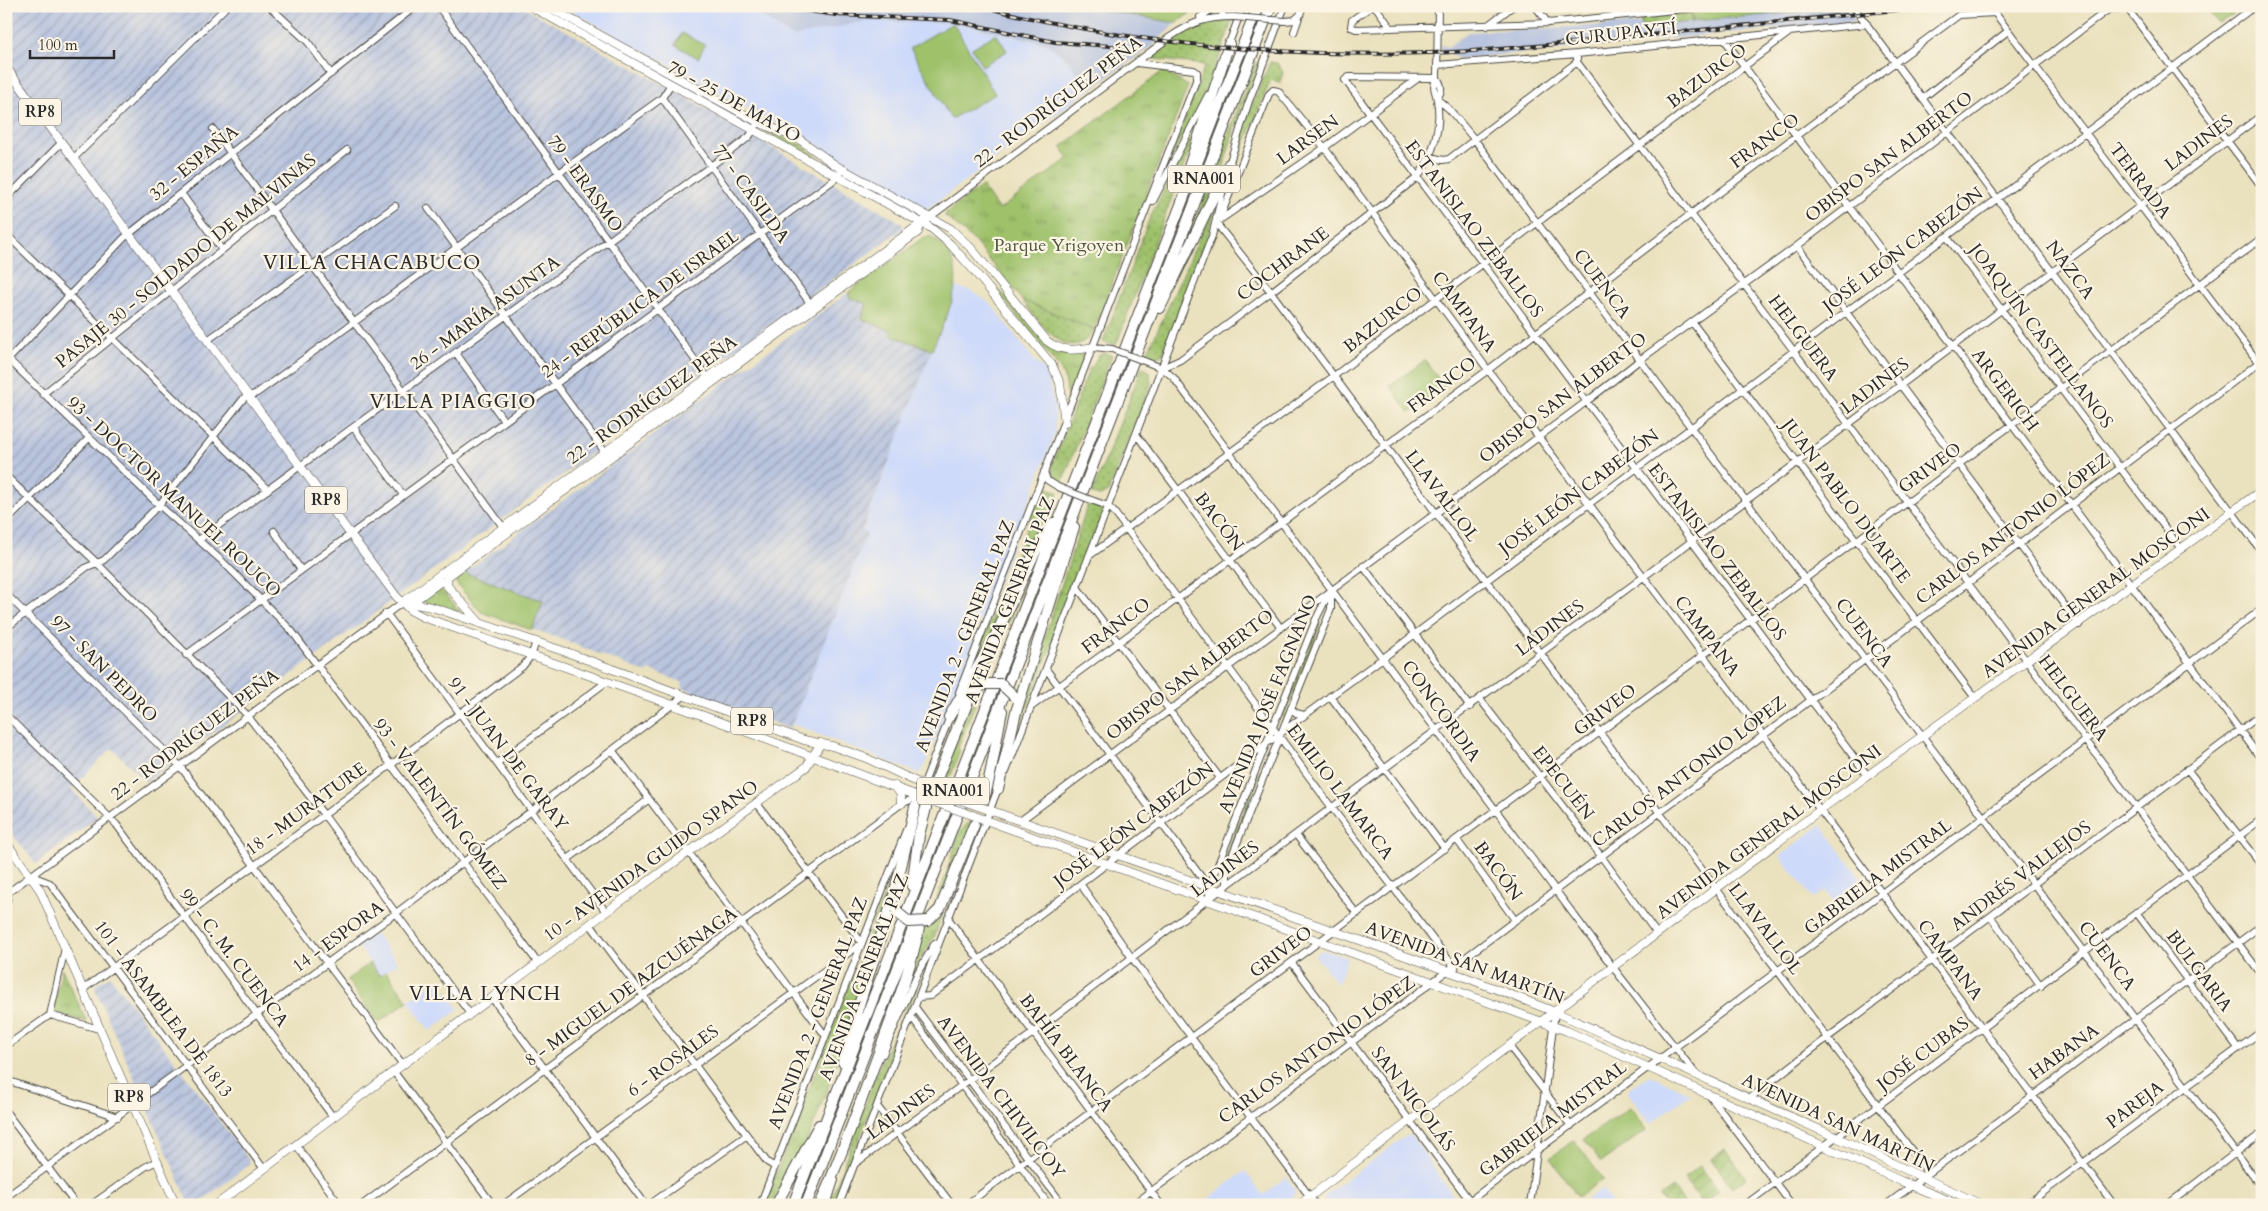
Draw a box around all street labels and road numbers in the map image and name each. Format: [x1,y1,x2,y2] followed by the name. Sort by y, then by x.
[1564,16,1678,52] street label: CURUPAYTÍ
[969,30,1148,174] street label: 22 - RODRÍGUEZ PEÑA
[1662,38,1752,114] street label: BAZURCO
[663,55,805,149] street label: 79 - 25 DE MAYO
[1800,86,1978,228] street label: OBISPO SAN ALBERTO
[19,98,61,125] road number: RP8
[1725,107,1805,175] street label: FRANCO
[1272,108,1345,171] street label: LARSEN
[2160,109,2238,177] street label: LADINES
[144,119,244,207] street label: 32 - ESPAÑA
[541,131,629,237] street label: 79 - ERASMO
[1399,135,1549,323] street label: ESTANISLAO ZEBALLOS
[2103,138,2177,224] street label: TERRADA
[707,140,795,248] street label: 77 - CASILDA
[50,148,322,374] street label: PASAJE 30 - SOLDADO DE MALVINAS
[1168,165,1240,192] road number: RNA001
[1815,181,1989,320] street label: JOSÉ LEÓN CABEZÓN
[1232,221,1334,307] street label: COCHRANE
[536,224,744,384] street label: 24 - REPÚBLICA DE ISRAEL
[2040,235,2100,305] street label: NAZCA
[1961,236,2119,434] street label: JOAQUÍN CASTELLANOS
[1567,244,1637,324] street label: CUENCA
[405,250,565,376] street label: 26 - MARÍA ASUNTA
[1426,266,1502,358] street label: CAMPANA
[1338,281,1428,359] street label: BAZURCO
[1762,290,1844,387] street label: HELGUERA
[1474,327,1652,469] street label: OBISPO SAN ALBERTO
[562,330,742,470] street label: 22 - RODRÍGUEZ PEÑA
[1966,343,2044,437] street label: ARGERICH
[1402,351,1482,419] street label: FRANCO
[1836,352,1914,420] street label: LADINES
[61,391,287,603] street label: 93 - DOCTOR MANUEL ROUCO
[1774,411,1916,588] street label: JUAN PABLO DUARTE
[1491,423,1665,562] street label: JOSÉ LEÓN CABEZÓN
[1893,437,1967,499] street label: GRIVEO
[1399,445,1485,547] street label: LLAVALLOL
[1911,448,2115,610] street label: CARLOS ANTONIO LÓPEZ
[1642,458,1792,646] street label: ESTANISLAO ZEBALLOS
[305,486,347,514] road number: RP8
[1188,487,1250,557] street label: BACÓN
[959,493,1061,707] street label: AVENIDA GENERAL PAZ
[1977,502,2215,684] street label: AVENIDA GENERAL MOSCONI
[909,516,1021,756] street label: AVENIDA 2 - GENERAL PAZ
[1668,590,1746,682] street label: CAMPANA
[1213,591,1323,817] street label: AVENIDA JOSÉ FAGNANO
[1076,592,1156,660] street label: FRANCO
[1829,593,1899,673] street label: CUENCA
[1511,594,1589,662] street label: LADINES
[1101,604,1279,746] street label: OBISPO SAN ALBERTO
[45,610,163,728] street label: 97 - SAN PEDRO
[2032,650,2114,747] street label: HELGUERA
[1396,655,1487,767] street label: CONCORDIA
[106,663,285,807] street label: 22 - RODRÍGUEZ PEÑA
[442,672,574,836] street label: 91 - JUAN DE GARAY
[1568,678,1642,742] street label: GRIVEO
[1587,691,1791,853] street label: CARLOS ANTONIO LÓPEZ
[731,708,773,734] road number: RP8
[367,713,513,895] street label: 93 - VALENTÍN GÓMEZ
[1281,719,1399,865] street label: EMILIO LAMARCA
[1651,739,1887,925] street label: AVENIDA GENERAL MOSCONI
[1526,741,1600,826] street label: EPECUÉN
[240,756,372,862] street label: 18 - MURATURE
[1046,756,1220,895] street label: JOSÉ LEÓN CABEZÓN
[538,774,764,948] street label: 10 - AVENIDA GUIDO SPANO
[917,778,989,804] road number: RNA001
[1799,813,1957,941] street label: GABRIELA MISTRAL
[1946,815,2096,937] street label: ANDRÉS VALLEJOS
[1186,835,1264,903] street label: LADINES
[1468,836,1529,906] street label: BACÓN
[813,870,915,1084] street label: AVENIDA GENERAL PAZ
[1722,878,1808,980] street label: LLAVALLOL
[174,884,294,1032] street label: 99 - C. M. CUENCA
[762,893,874,1133] street label: AVENIDA 2 - GENERAL PAZ
[287,895,389,979] street label: 14 - ESPORA
[520,901,742,1073] street label: 8 - MIGUEL DE AZCUÉNAGA
[1911,914,1989,1006] street label: CAMPANA
[88,915,238,1103] street label: 101 - ASAMBLEA DE 1813
[1362,915,1568,1011] street label: AVENIDA SAN MARTÍN
[2072,916,2142,996] street label: CUENCA
[1244,920,1318,984] street label: GRIVEO
[2160,925,2238,1017] street label: BULGARIA
[1214,970,1420,1130] street label: CARLOS ANTONIO LÓPEZ
[1013,989,1119,1117] street label: BAHÍA BLANCA
[931,1010,1071,1184] street label: AVENIDA CHIVILCOY
[1870,1011,1974,1099] street label: JOSÉ CUBAS
[2024,1018,2104,1086] street label: HABANA
[622,1019,724,1103] street label: 6 - ROSALES
[1365,1041,1461,1157] street label: SAN NICOLÁS
[1474,1055,1632,1183] street label: GABRIELA MISTRAL
[1738,1067,1939,1179] street label: AVENIDA SAN MARTÍN
[2101,1075,2169,1135] street label: PAREJA
[861,1078,941,1146] street label: LADINES
[108,1084,150,1110] road number: RP8

